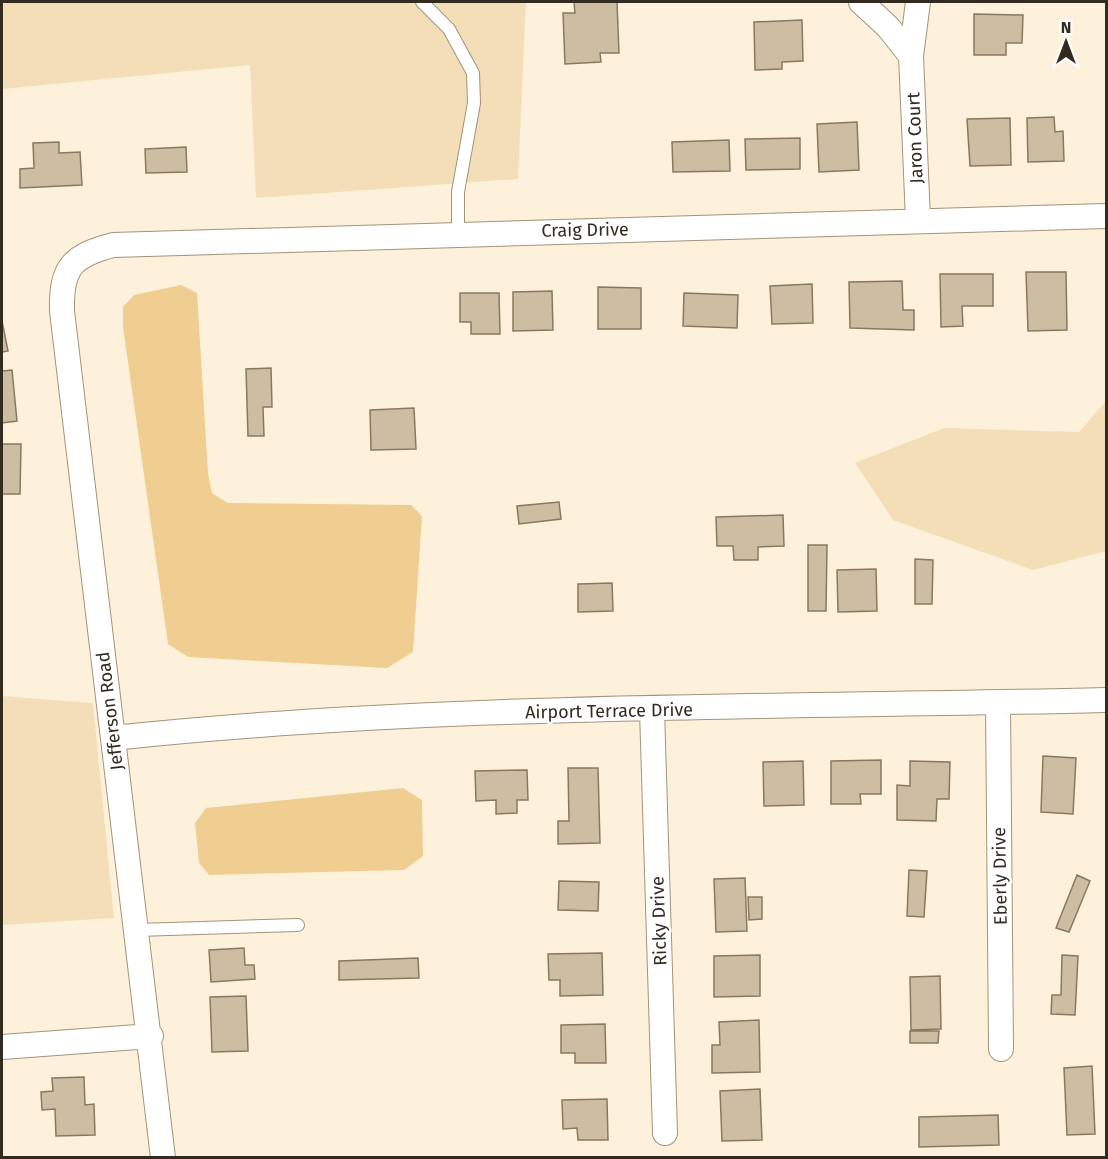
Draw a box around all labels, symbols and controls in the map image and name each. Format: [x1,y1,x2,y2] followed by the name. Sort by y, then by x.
[1036,12,1096,72] north arrow
[1061,18,1071,37] text: N
[902,91,928,184] street label: Jaron Court
[541,218,629,242] street label: Craig Drive
[92,650,128,772] street label: Jefferson Road
[525,699,693,723] street label: Airport Terrace Drive
[988,827,1012,925] street label: Eberly Drive
[646,876,672,966] street label: Ricky Drive

